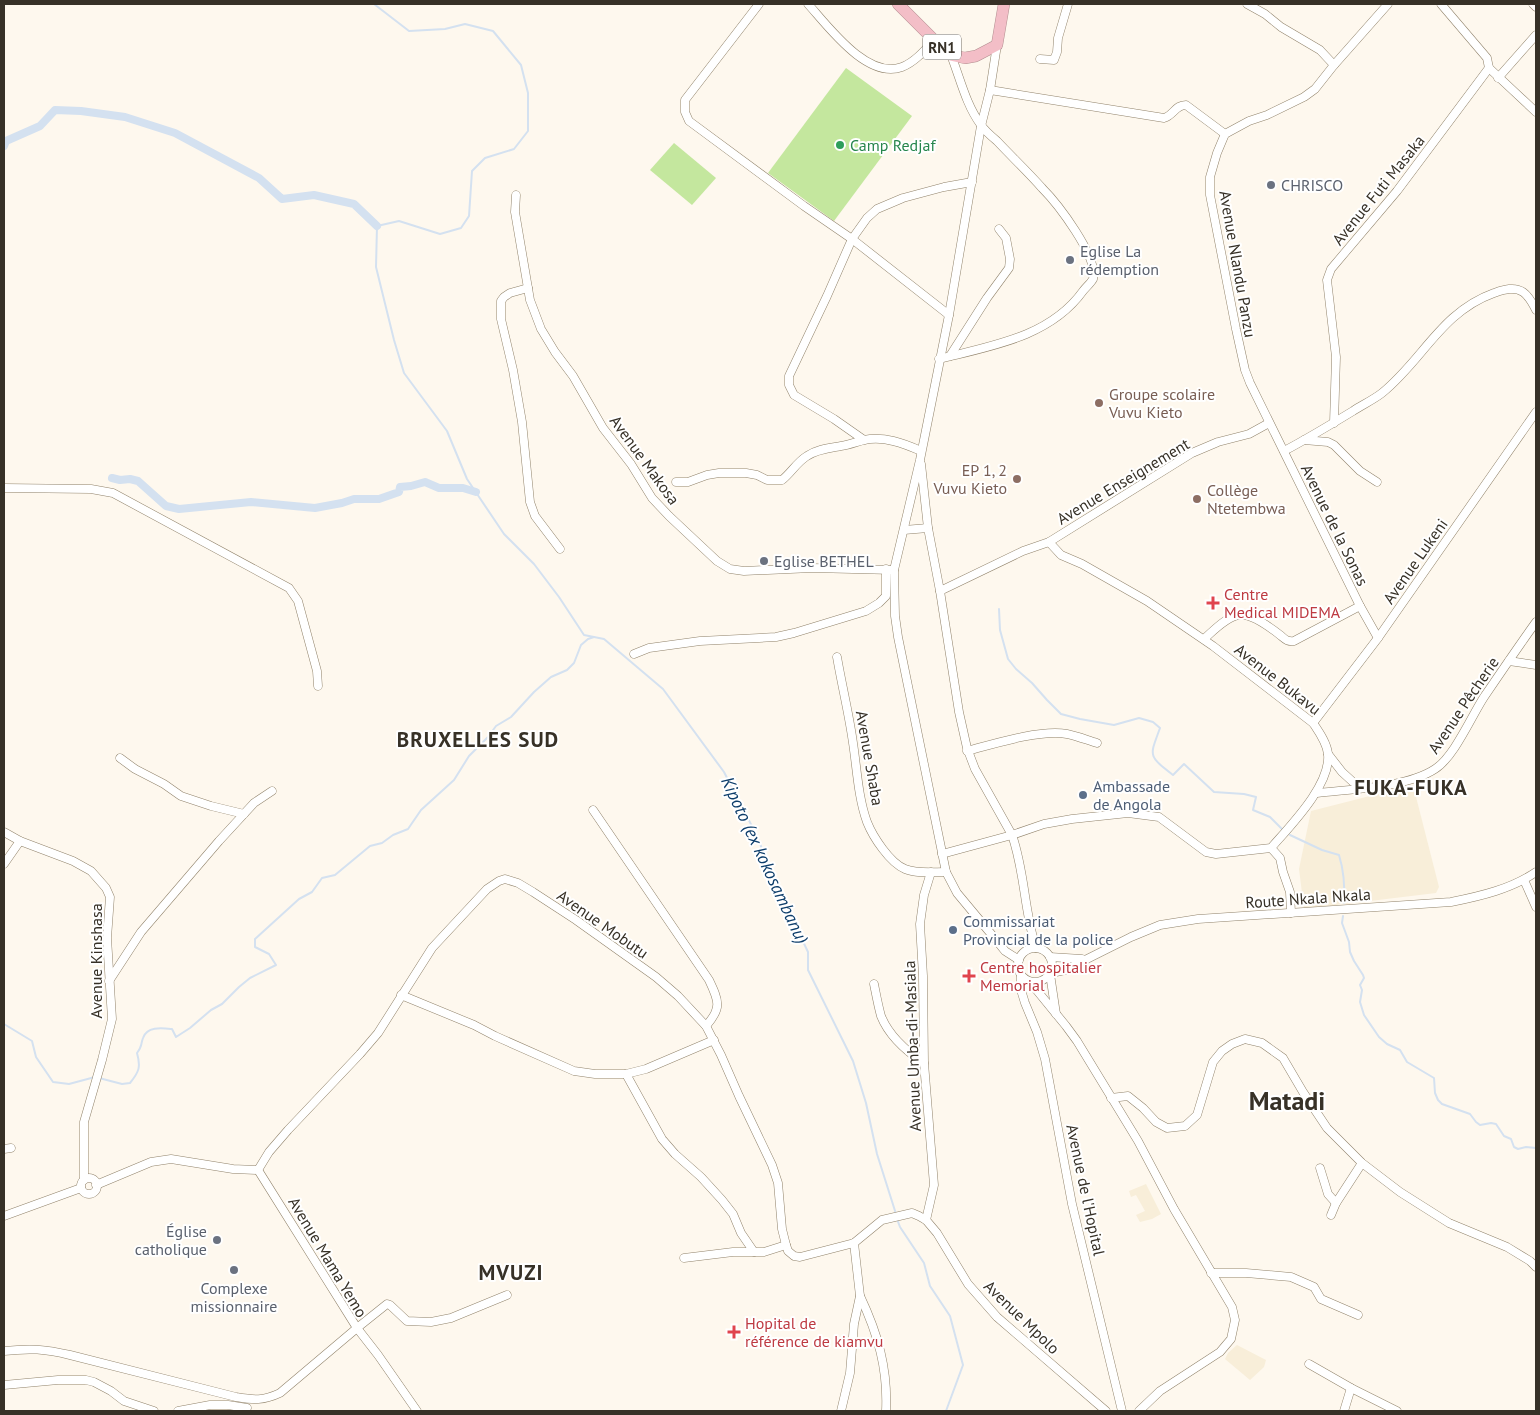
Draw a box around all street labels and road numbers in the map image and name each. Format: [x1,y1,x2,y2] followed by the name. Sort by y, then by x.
[923,34,961,60] road number: RN1
[1327,131,1429,249] street label: Avenue Futi Masaka
[1215,189,1261,339] street label: Avenue Nlandu Panzu
[606,411,684,509] street label: Avenue Makosa
[1053,433,1194,529] street label: Avenue Enseignement
[1297,461,1373,589] street label: Avenue de la Sonas
[1378,515,1452,607] street label: Avenue Lukeni
[1231,639,1325,719] street label: Avenue Bukavu
[1423,653,1503,757] street label: Avenue Pêcherie
[852,709,888,807] street label: Avenue Shaba
[1245,884,1371,912] street label: Route Nkala Nkala
[554,885,652,963] street label: Avenue Mobutu
[86,903,106,1019] street label: Avenue Kinshasa
[899,960,925,1132] street label: Avenue Umba-di-Masiala
[1062,1123,1110,1258] street label: Avenue de l'Hopital
[284,1193,372,1321] street label: Avenue Mama Yemo
[980,1276,1064,1358] street label: Avenue Mpolo

